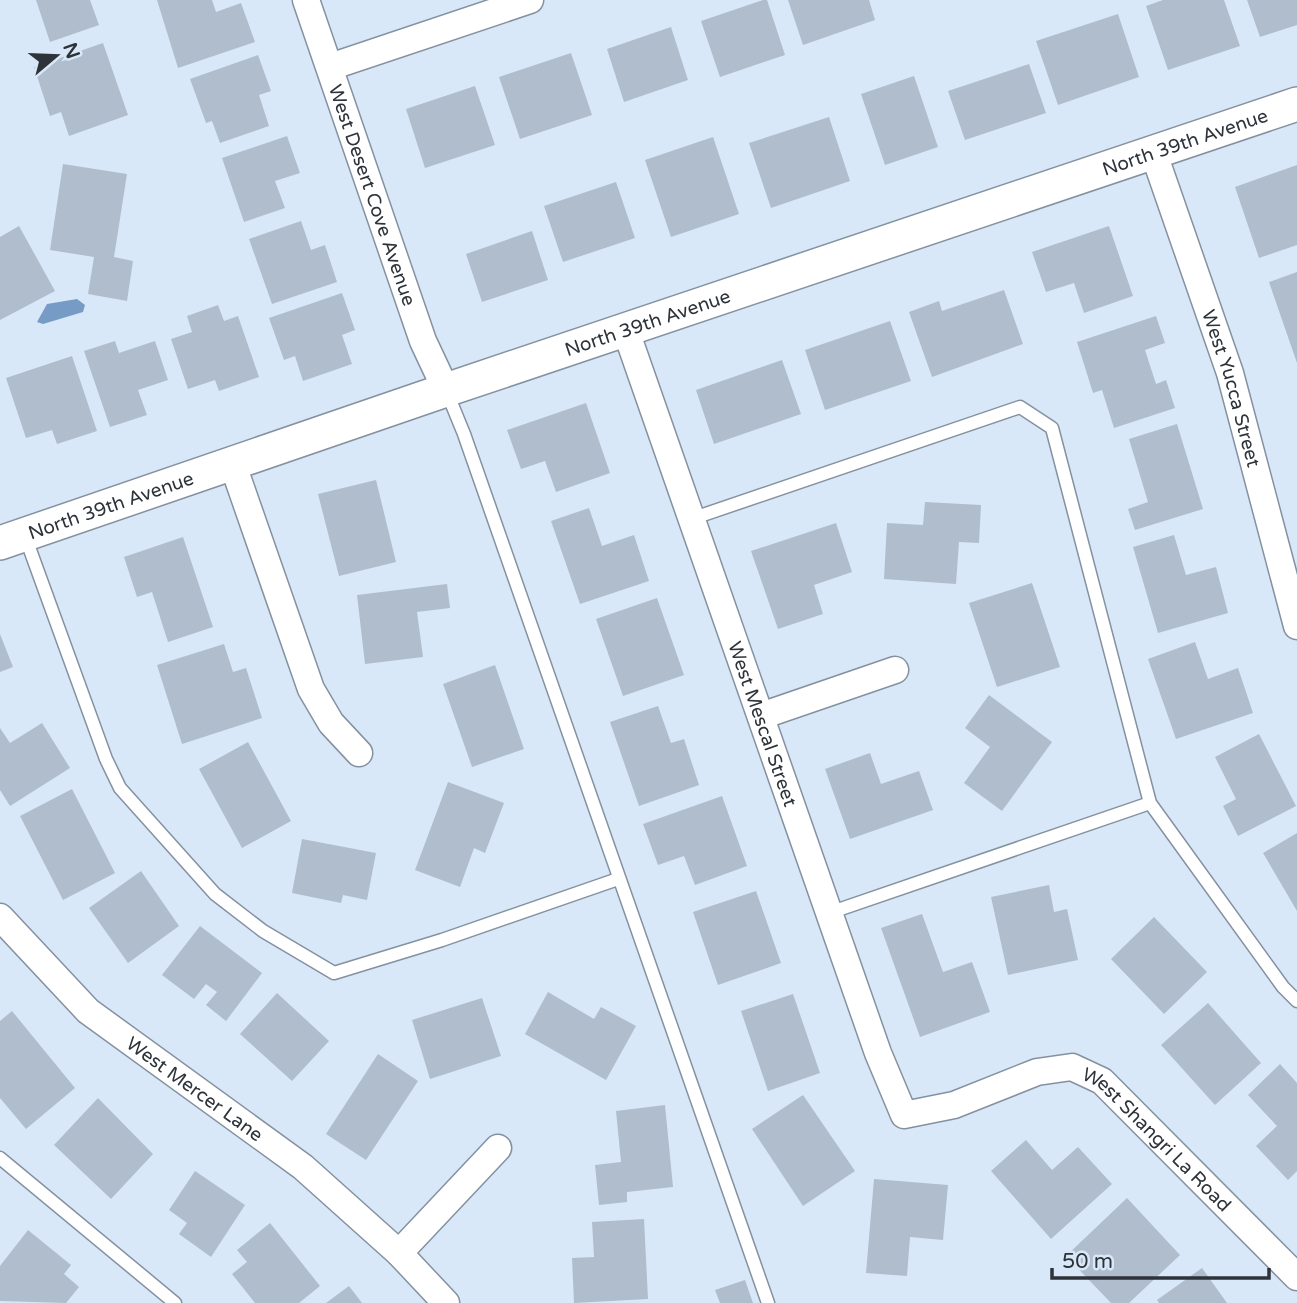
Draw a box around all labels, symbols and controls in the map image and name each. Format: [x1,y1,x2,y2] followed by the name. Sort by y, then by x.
[21,21,91,91] north arrow
[58,40,84,62] text: N
[324,82,420,309] street label: West Desert Cove Avenue
[1100,105,1271,181] street label: North 39th Avenue
[562,285,733,361] street label: North 39th Avenue
[1197,307,1264,470] street label: West Yucca Street
[25,467,197,545] street label: North 39th Avenue
[723,639,801,810] street label: West Mescal Street
[122,1033,267,1146] street label: West Mercer Lane
[1079,1063,1235,1216] street label: West Shangri La Road
[1052,1236,1269,1280] scale bar
[1062,1249,1113,1274] text: 50 m

